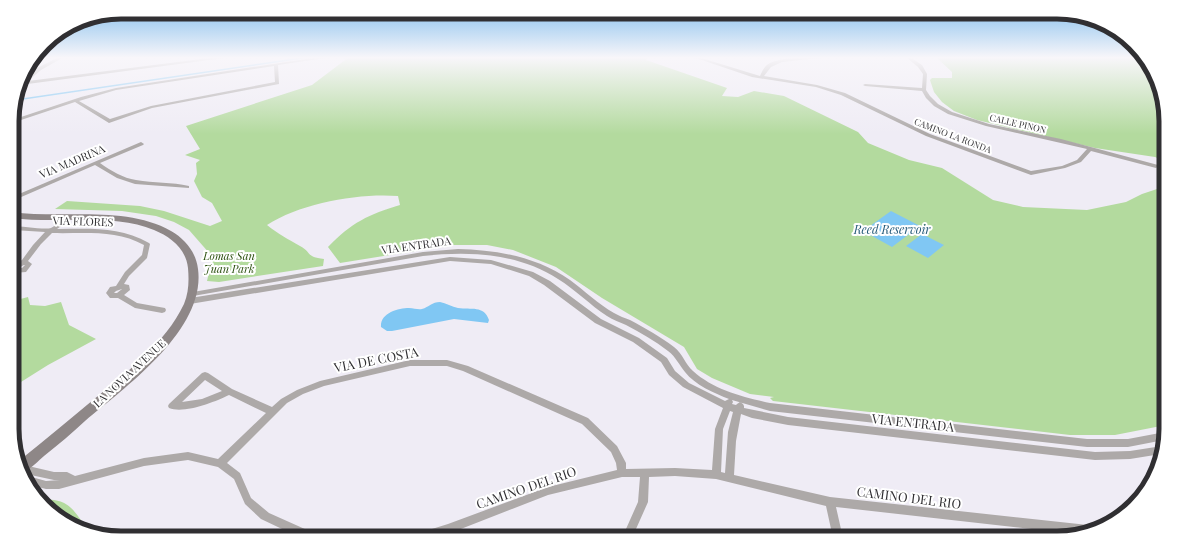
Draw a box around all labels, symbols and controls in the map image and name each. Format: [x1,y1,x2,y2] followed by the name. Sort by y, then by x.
[989,111,1048,135] street label: CALLE PINON
[913,115,994,155] street label: CAMINO LA RONDA
[36,140,107,182] street label: VIA MADRINA
[51,212,114,230] street label: VIA FLORES
[853,221,931,237] water label: Reed Reservoir
[379,233,452,257] street label: VIA ENTRADA
[202,248,255,276] park label: Lomas San Juan Park
[90,335,169,410] street label: LA NOVIA AVENUE
[331,342,420,376] street label: VIA DE COSTA
[870,409,956,435] street label: VIA ENTRADA
[474,462,578,512] street label: CAMINO DEL RIO
[856,482,962,512] street label: CAMINO DEL RIO

